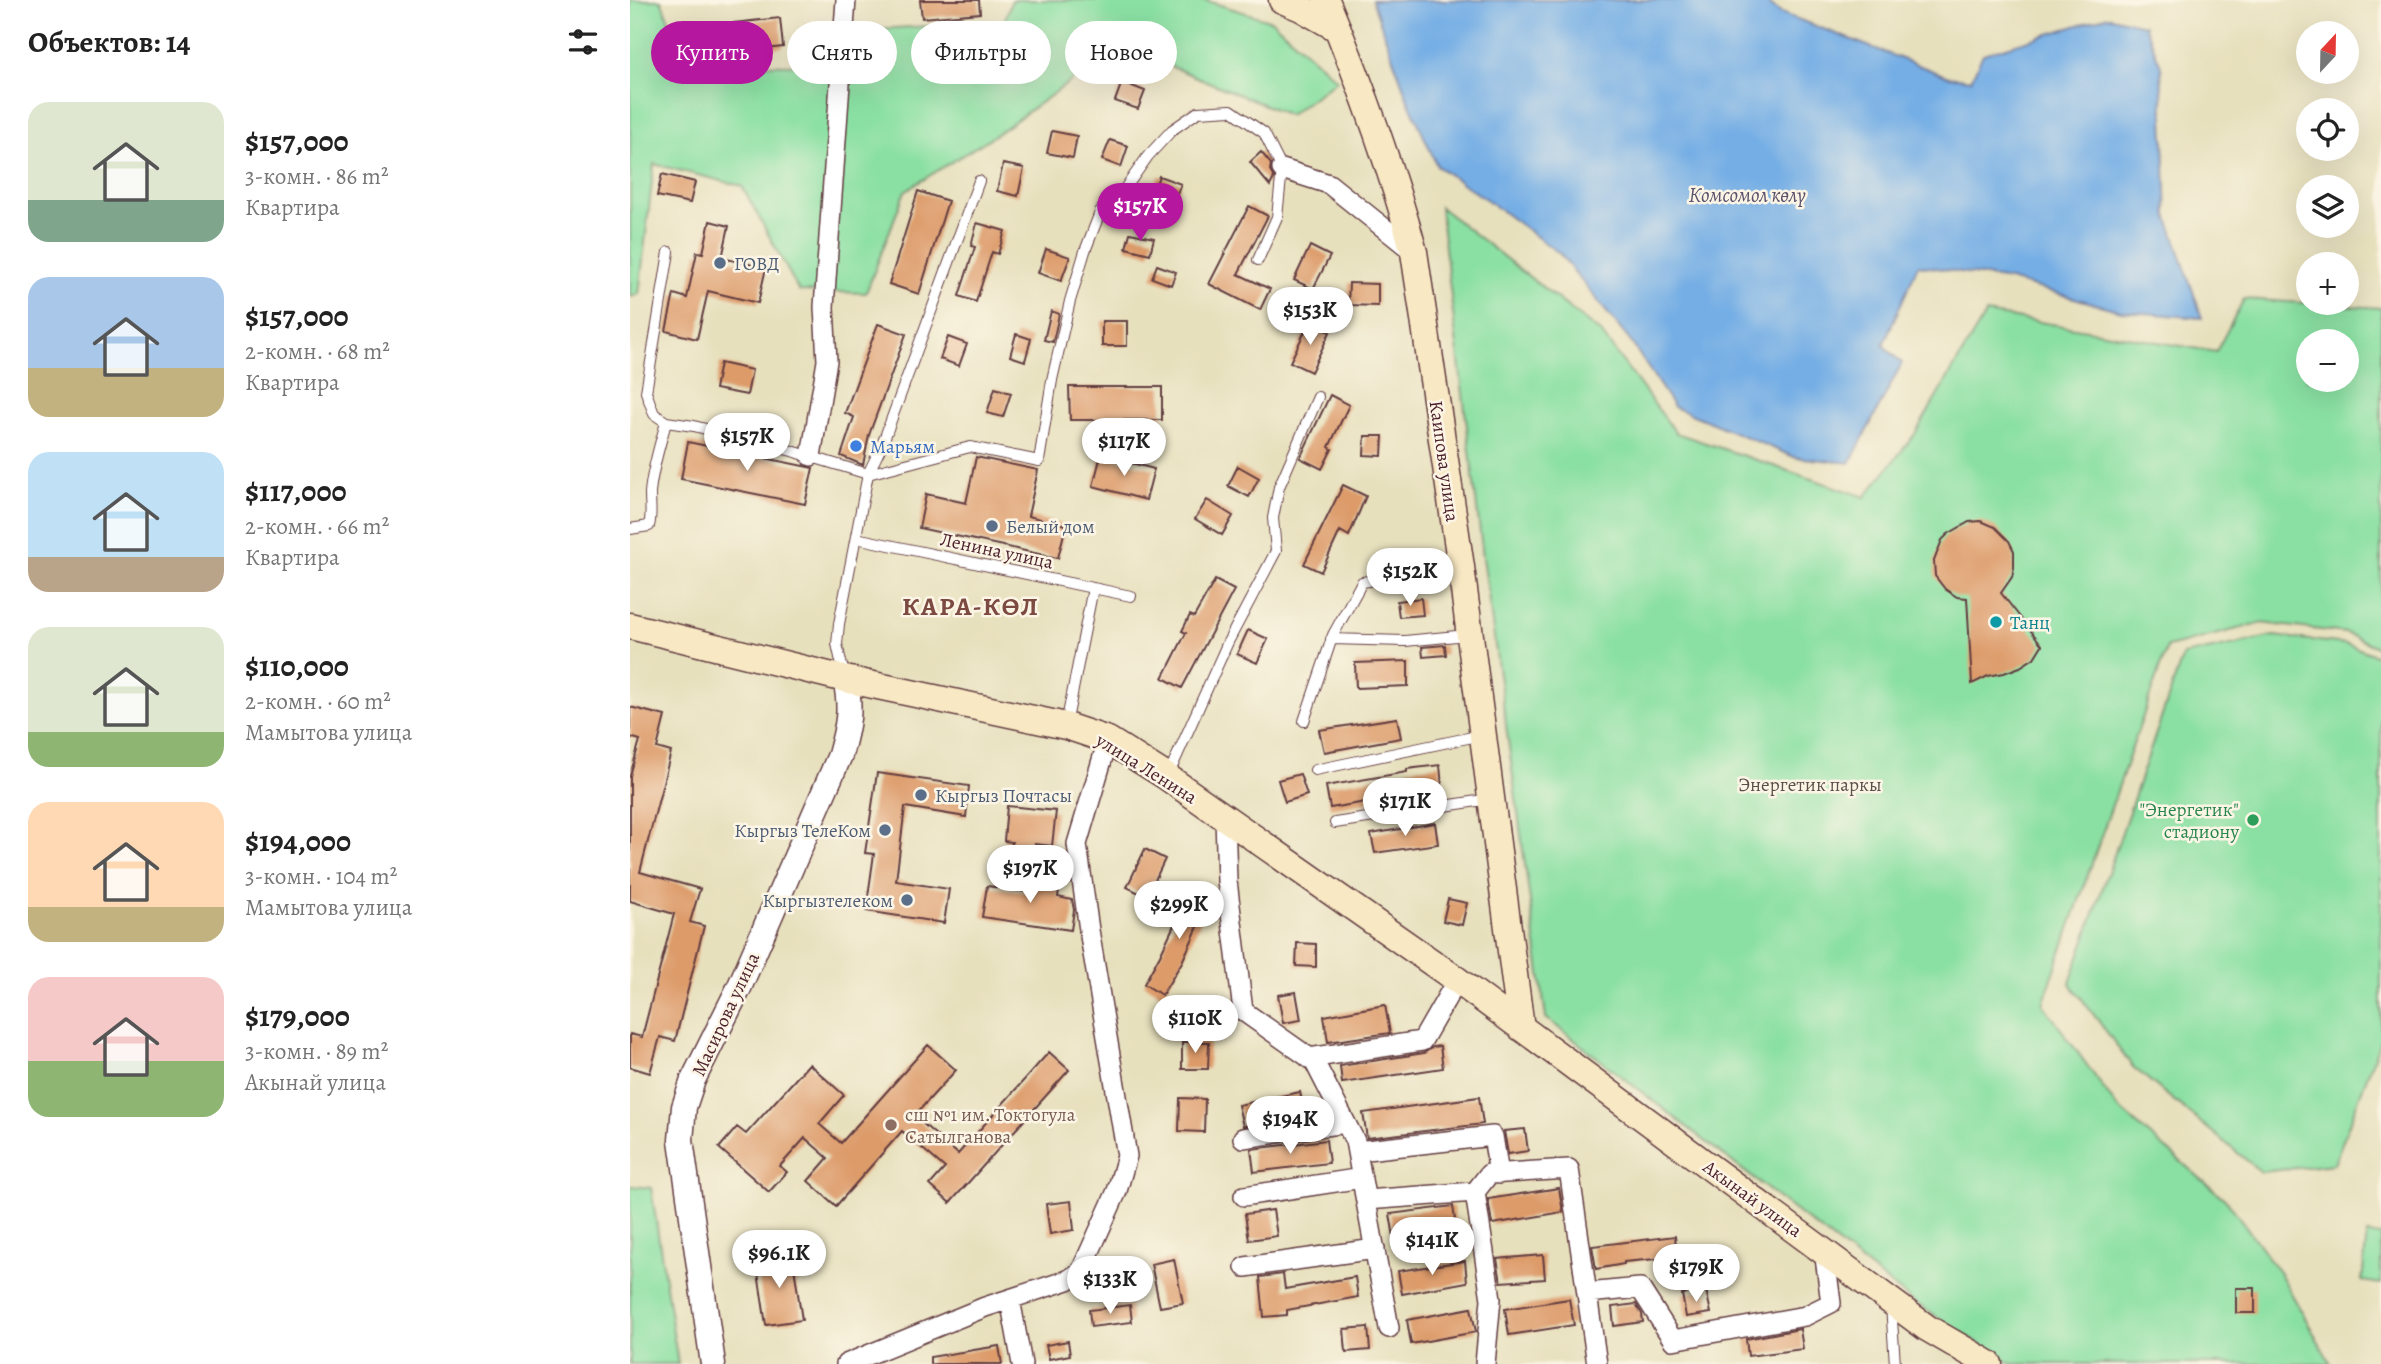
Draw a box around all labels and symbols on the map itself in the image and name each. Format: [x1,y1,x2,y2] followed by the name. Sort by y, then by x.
[2296,21,2359,84] north arrow
[1689,181,1806,209] water label: Комсомол көлү
[1091,184,1189,243] pin: $157K
[734,251,779,277] place label: ГОВД
[712,255,728,271] marker: ГОВД
[1261,288,1359,347] pin: $153K
[1423,399,1465,524] street label: Каипова улица
[698,414,796,473] pin: $157K
[1075,419,1173,478] pin: $117K
[870,434,935,460] place label: Марьям
[848,438,864,454] marker: Марьям
[1006,514,1095,540] place label: Белый дом
[984,518,1000,534] marker: Белый дом
[938,526,1056,576] street label: Ленина улица
[1361,548,1459,608] pin: $152K
[902,589,1040,624] district label: КАРА-КӨЛ
[2010,610,2050,636] place label: Танц
[1988,614,2004,630] marker: Танц
[1090,727,1202,810] street label: улица Ленина
[1738,772,1882,798] park label: Энергетик паркы
[1356,778,1454,838] pin: $171K
[935,783,1072,809] place label: Кыргыз Почтасы
[913,787,929,803] marker: Кыргыз Почтасы
[2139,797,2239,845] place label: "Энергетик" стадиону
[2245,812,2261,828] marker: "Энергетик" стадиону
[734,818,871,844] place label: Кыргыз ТелеКом
[877,822,893,838] marker: Кыргыз ТелеКом
[981,846,1079,905] pin: $197K
[1130,881,1228,941] pin: $299K
[762,888,893,914] place label: Кыргызтелеком
[899,892,915,908] marker: Кыргызтелеком
[686,948,766,1080] street label: Масирова улица
[1146,996,1244,1055] pin: $110K
[1241,1096,1339,1156] pin: $194K
[905,1102,1076,1150] place label: сш №1 им. Токтогула Сатылганова
[883,1117,899,1133] marker: сш №1 им. Токтогула Сатылганова
[1697,1153,1807,1244] street label: Акынай улица
[1383,1218,1481,1277] pin: $141K
[722,1230,836,1290] pin: $96.1K
[1647,1244,1745,1304] pin: $179K
[1061,1256,1159,1316] pin: $133K

